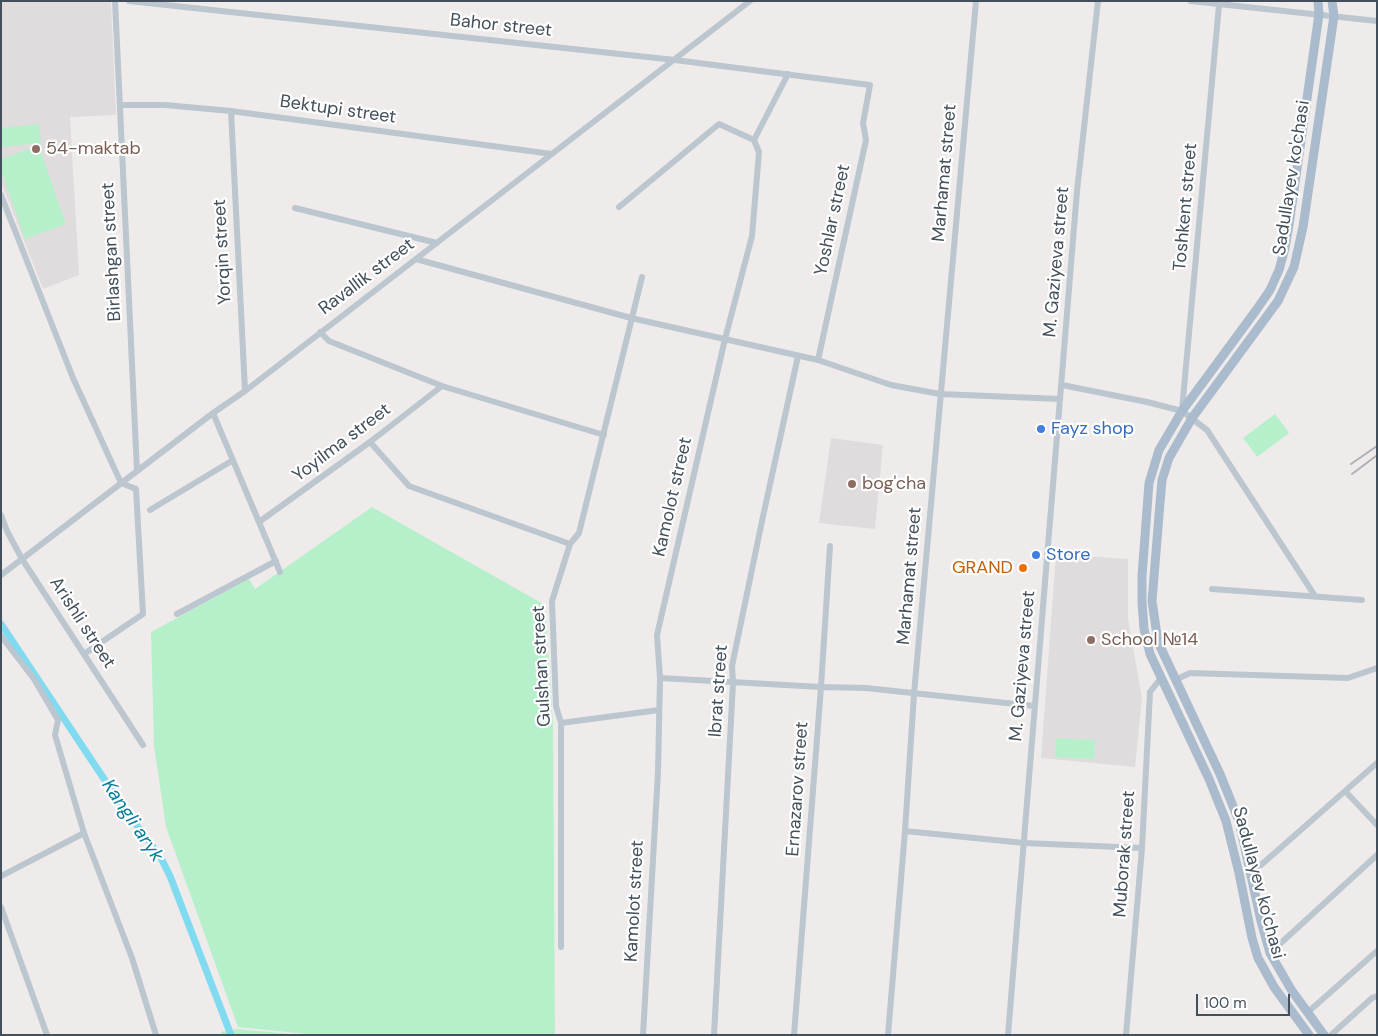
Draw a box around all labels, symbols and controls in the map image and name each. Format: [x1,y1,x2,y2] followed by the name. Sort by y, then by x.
[449,10,553,42] street label: Bahor street
[279,91,397,129] street label: Bektupi street
[1269,99,1315,257] street label: Sadullayev ko'chasi
[928,103,962,243] street label: Marhamat street
[46,138,141,160] place label: 54-maktab
[1170,142,1202,272] street label: Toshkent street
[30,143,42,155] marker: 54-maktab
[811,162,855,278] street label: Yoshlar street
[98,182,126,322] street label: Birlashgan street
[1040,186,1074,338] street label: M. Gaziyeva street
[209,199,237,305] street label: Yorqin street
[315,234,419,320] street label: Ravallik street
[289,399,395,487] street label: Yoyilma street
[1051,418,1134,440] place label: Fayz shop
[1035,423,1047,435] marker: Fayz shop
[649,435,697,559] street label: Kamolot street
[862,473,926,495] place label: bog'cha
[846,478,858,490] marker: bog'cha
[893,506,927,646] street label: Marhamat street
[1046,544,1090,566] place label: Store
[1030,549,1042,561] marker: Store
[952,557,1013,579] place label: GRAND
[1017,562,1029,574] marker: GRAND
[44,573,120,673] street label: Arishli street
[1006,590,1040,742] street label: M. Gaziyeva street
[528,605,556,727] street label: Gulshan street
[1101,629,1198,651] place label: School №14
[1085,634,1097,646] marker: School №14
[705,644,733,738] street label: Ibrat street
[783,721,813,857] street label: Ernazarov street
[96,775,168,867] water label: Kangli aryk
[1110,790,1140,918] street label: Muborak street
[1227,804,1289,962] street label: Sadullayev ko'chasi
[621,840,649,962] street label: Kamolot street
[1198,984,1292,1016] scale bar
[1204,993,1247,1013] text: 100 m

